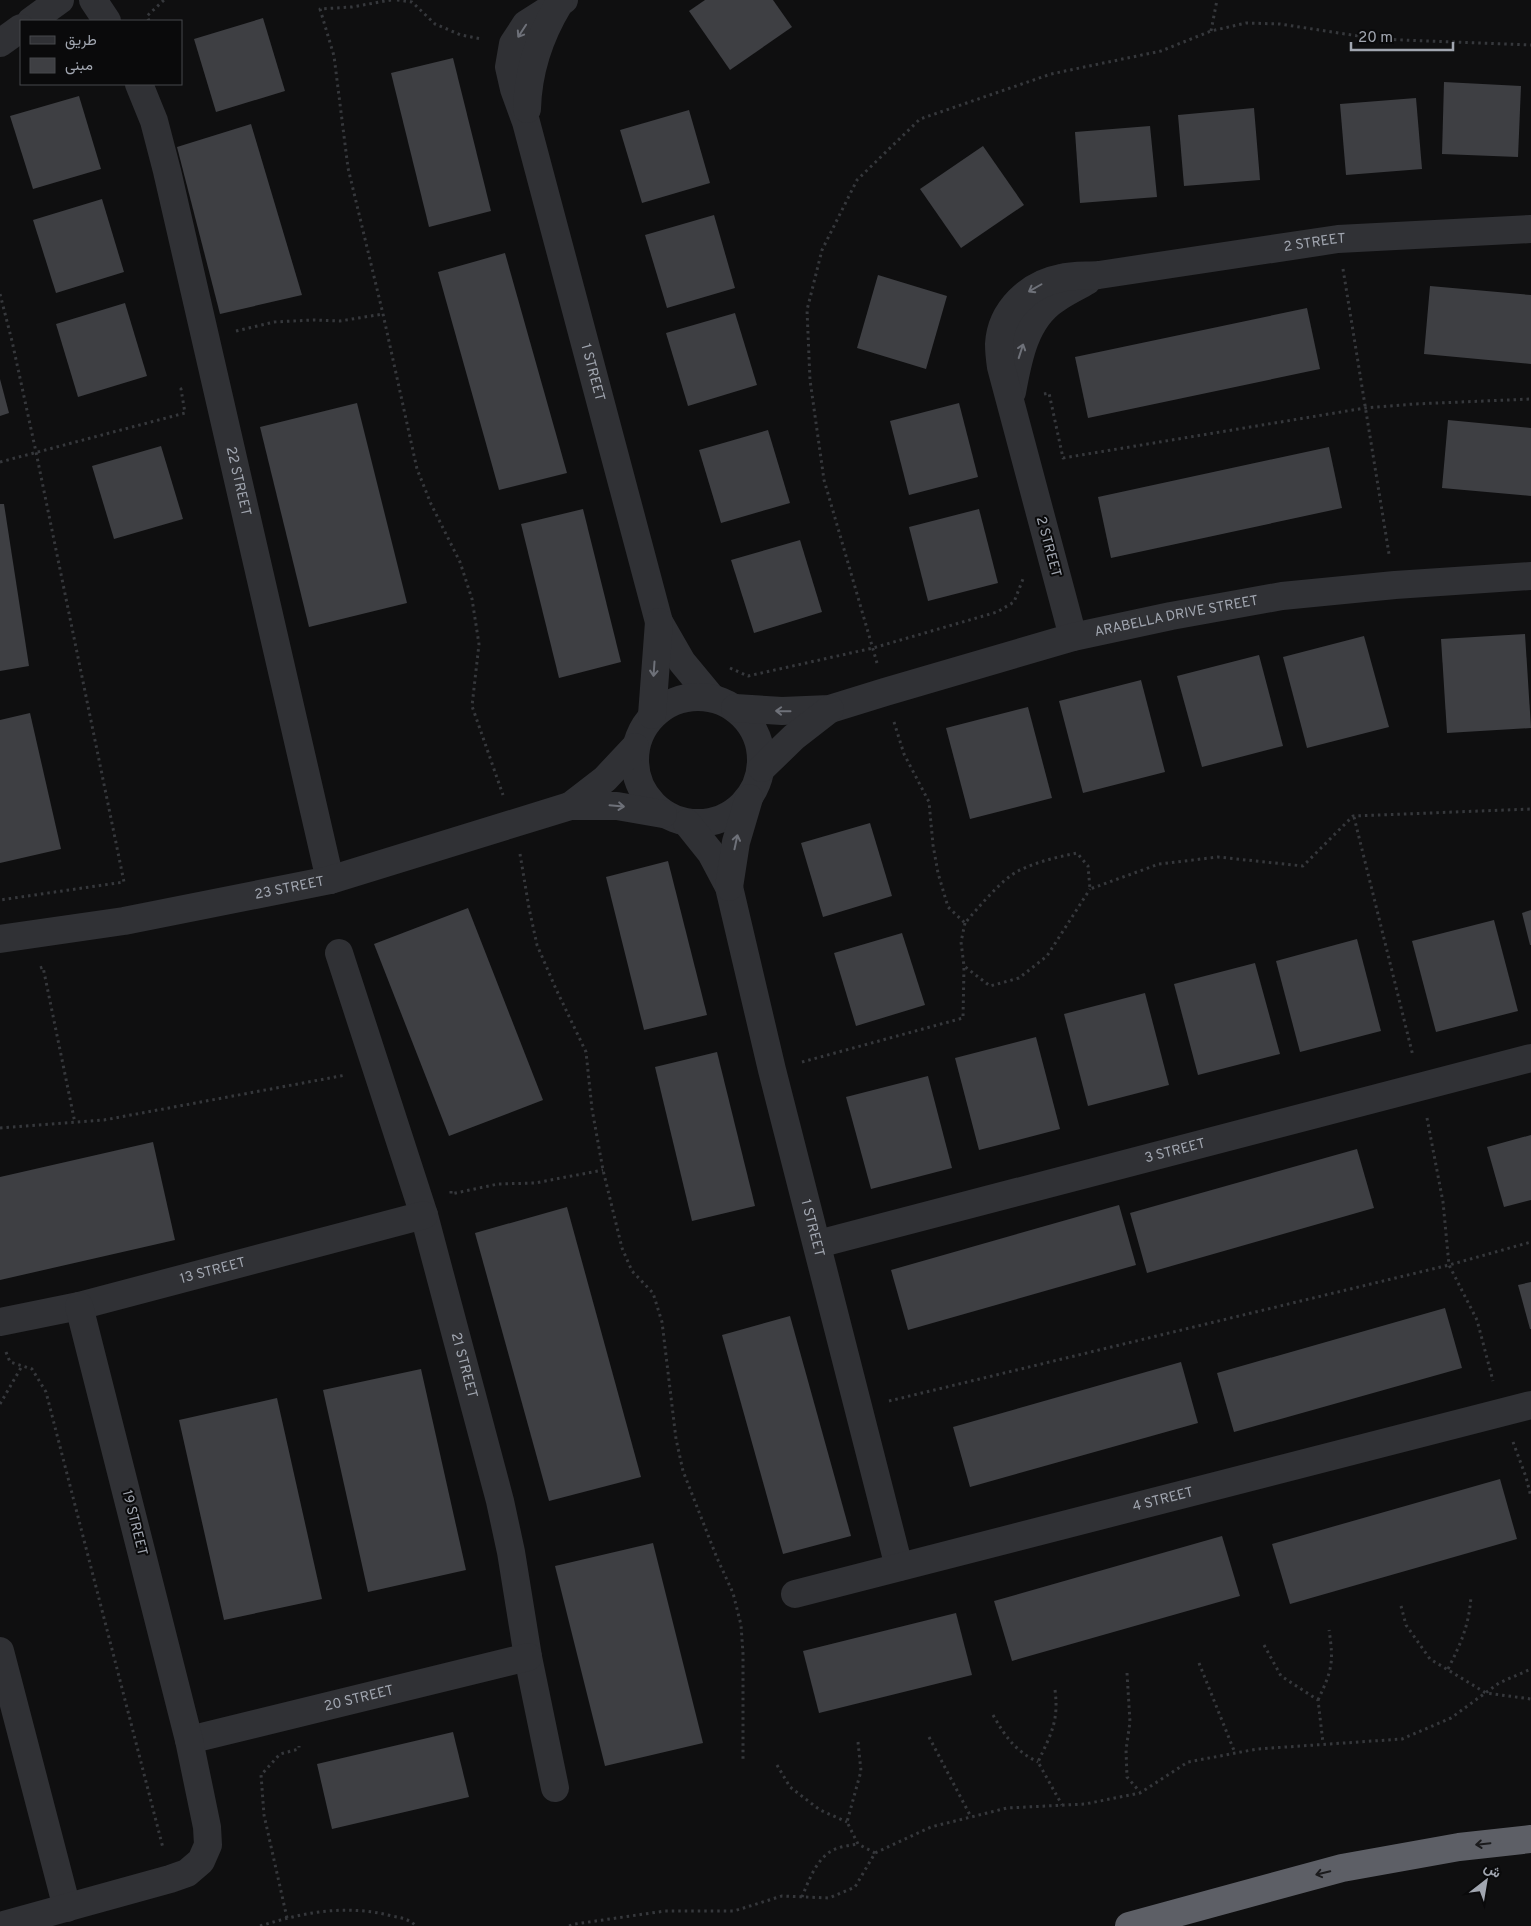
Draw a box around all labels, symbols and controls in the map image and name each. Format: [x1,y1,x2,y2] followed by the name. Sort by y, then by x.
[20,20,182,85] legend
[1351,20,1454,52] scale bar
[516,24,526,38] one-way arrow
[1358,29,1393,48] text: 20 m
[65,32,97,51] text: طريق
[65,57,93,76] text: مبنى
[1282,230,1346,256] street label: 2 STREET
[1029,283,1043,293] one-way arrow
[577,342,608,403] street label: 1 STREET
[1017,343,1026,359] one-way arrow
[222,445,255,518] street label: 22 STREET
[1032,515,1064,579] street label: 2 STREET
[1093,592,1260,641] street label: ARABELLA DRIVE STREET
[650,660,659,676] one-way arrow
[775,706,791,716] one-way arrow
[609,802,625,811] one-way arrow
[732,835,741,851] one-way arrow
[253,873,326,903] street label: 23 STREET
[1143,1135,1207,1167] street label: 3 STREET
[797,1197,828,1259] street label: 1 STREET
[178,1254,248,1288] street label: 13 STREET
[447,1331,481,1400] street label: 21 STREET
[1131,1483,1195,1515] street label: 4 STREET
[118,1488,150,1558] street label: 19 STREET
[322,1682,396,1715] street label: 20 STREET
[1475,1839,1491,1849] one-way arrow
[1461,1856,1511,1906] north arrow
[1480,1860,1504,1883] text: ش
[1315,1869,1331,1878] one-way arrow

